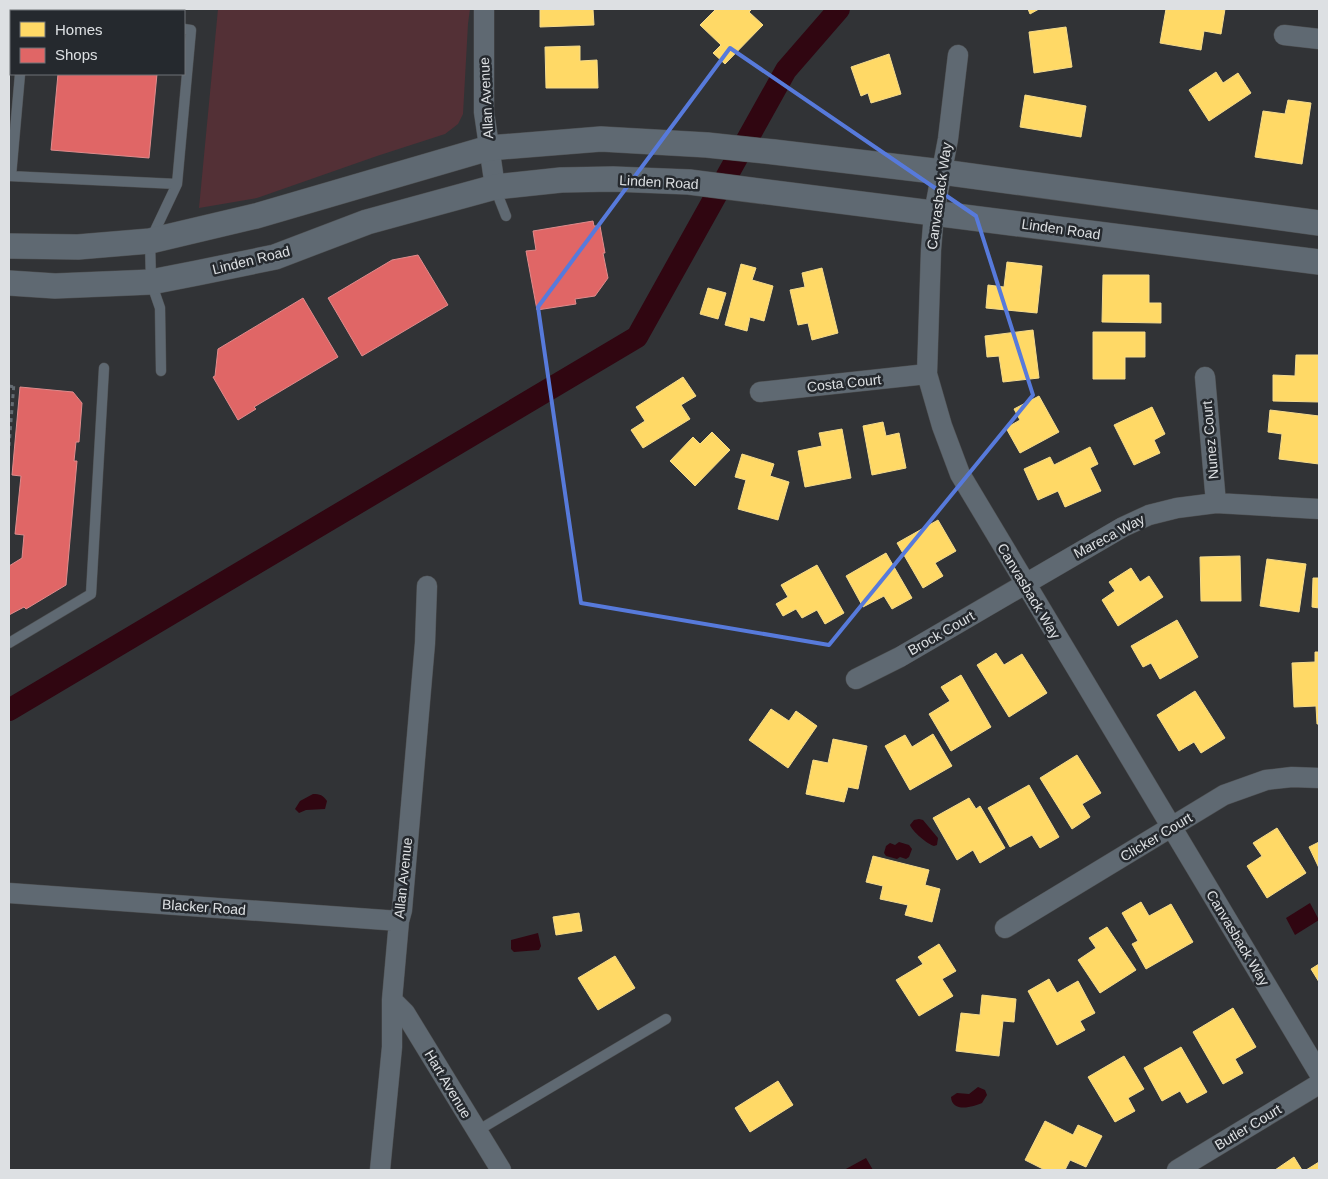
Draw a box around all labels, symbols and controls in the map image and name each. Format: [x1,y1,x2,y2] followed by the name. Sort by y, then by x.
[10,10,185,75] legend
[55,21,103,38] text: Homes
[55,46,98,63] text: Shops
[476,57,496,139] street label: Allan Avenue
[924,141,954,251] street label: Canvasback Way
[619,172,699,192] street label: Linden Road
[1021,216,1101,242] street label: Linden Road
[211,243,291,277] street label: Linden Road
[806,371,882,395] street label: Costa Court
[1199,400,1221,480] street label: Nunez Court
[1071,511,1147,561] street label: Mareca Way
[994,540,1064,642] street label: Canvasback Way
[905,608,977,658] street label: Brock Court
[1117,809,1195,865] street label: Clicker Court
[391,836,415,919] street label: Allan Avenue
[1203,887,1273,989] street label: Canvasback Way
[162,896,246,918] street label: Blacker Road
[421,1047,475,1121] street label: Hart Avenue
[1212,1101,1284,1153] street label: Butler Court

